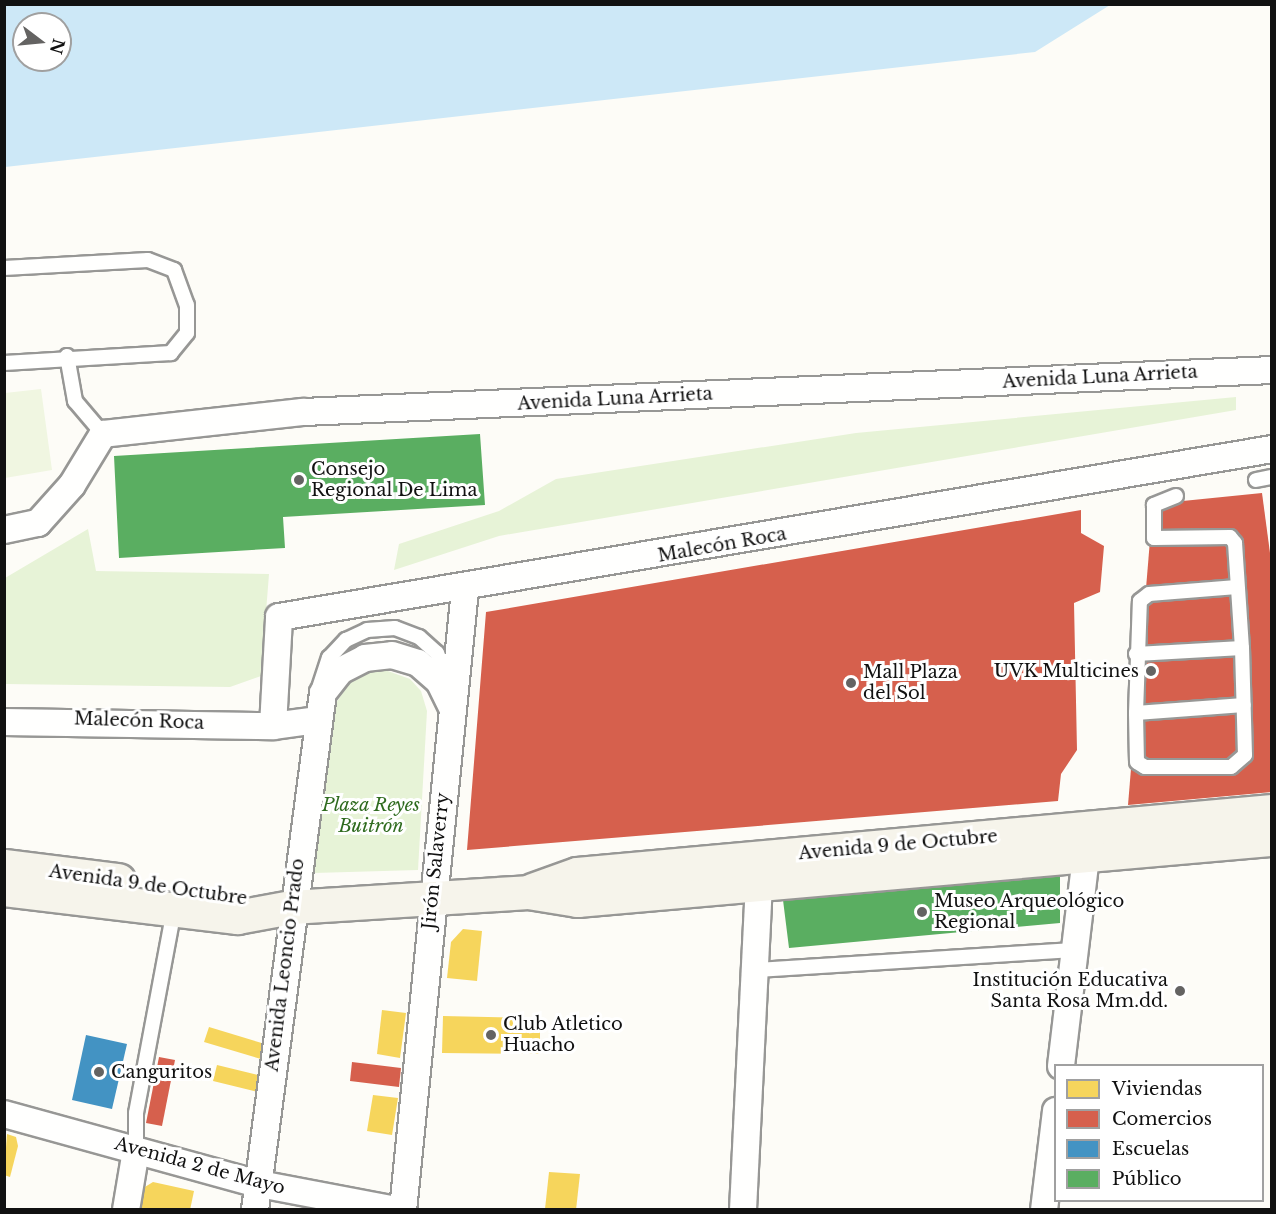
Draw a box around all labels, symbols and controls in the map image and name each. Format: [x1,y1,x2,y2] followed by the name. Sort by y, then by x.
[12,12,72,72] north arrow
[46,36,69,56] text: N
[1001,361,1199,393] street label: Avenida Luna Arrieta
[516,383,714,415] street label: Avenida Luna Arrieta
[311,459,477,502] place label: Consejo Regional De Lima
[292,473,306,487] marker: Consejo Regional De Lima
[656,523,788,567] street label: Malecón Roca
[993,660,1139,682] place label: UVK Multicines
[863,662,958,704] place label: Mall Plaza del Sol
[1144,664,1158,678] marker: UVK Multicines
[844,676,858,690] marker: Mall Plaza del Sol
[74,708,204,734] street label: Malecón Roca
[418,792,454,930] street label: Jirón Salaverry
[322,795,420,838] park label: Plaza Reyes Buitrón
[797,826,999,864] street label: Avenida 9 de Octubre
[261,857,309,1073] street label: Avenida Leoncio Prado
[47,860,249,910] street label: Avenida 9 de Octubre
[934,891,1125,934] place label: Museo Arqueológico Regional
[915,905,929,919] marker: Museo Arqueológico Regional
[973,970,1168,1012] place label: Institución Educativa Santa Rosa Mm.dd.
[1173,984,1187,998] marker: Institución Educativa Santa Rosa Mm.dd.
[503,1014,623,1056] place label: Club Atletico Huacho
[484,1028,498,1042] marker: Club Atletico Huacho
[111,1061,212,1083] place label: Canguritos
[1054,1064,1264,1202] legend
[92,1065,106,1079] marker: Canguritos
[1112,1078,1202,1100] text: Viviendas
[1112,1108,1212,1130] text: Comercios
[112,1133,288,1199] street label: Avenida 2 de Mayo
[1112,1138,1189,1160] text: Escuelas
[1112,1168,1182,1190] text: Público

